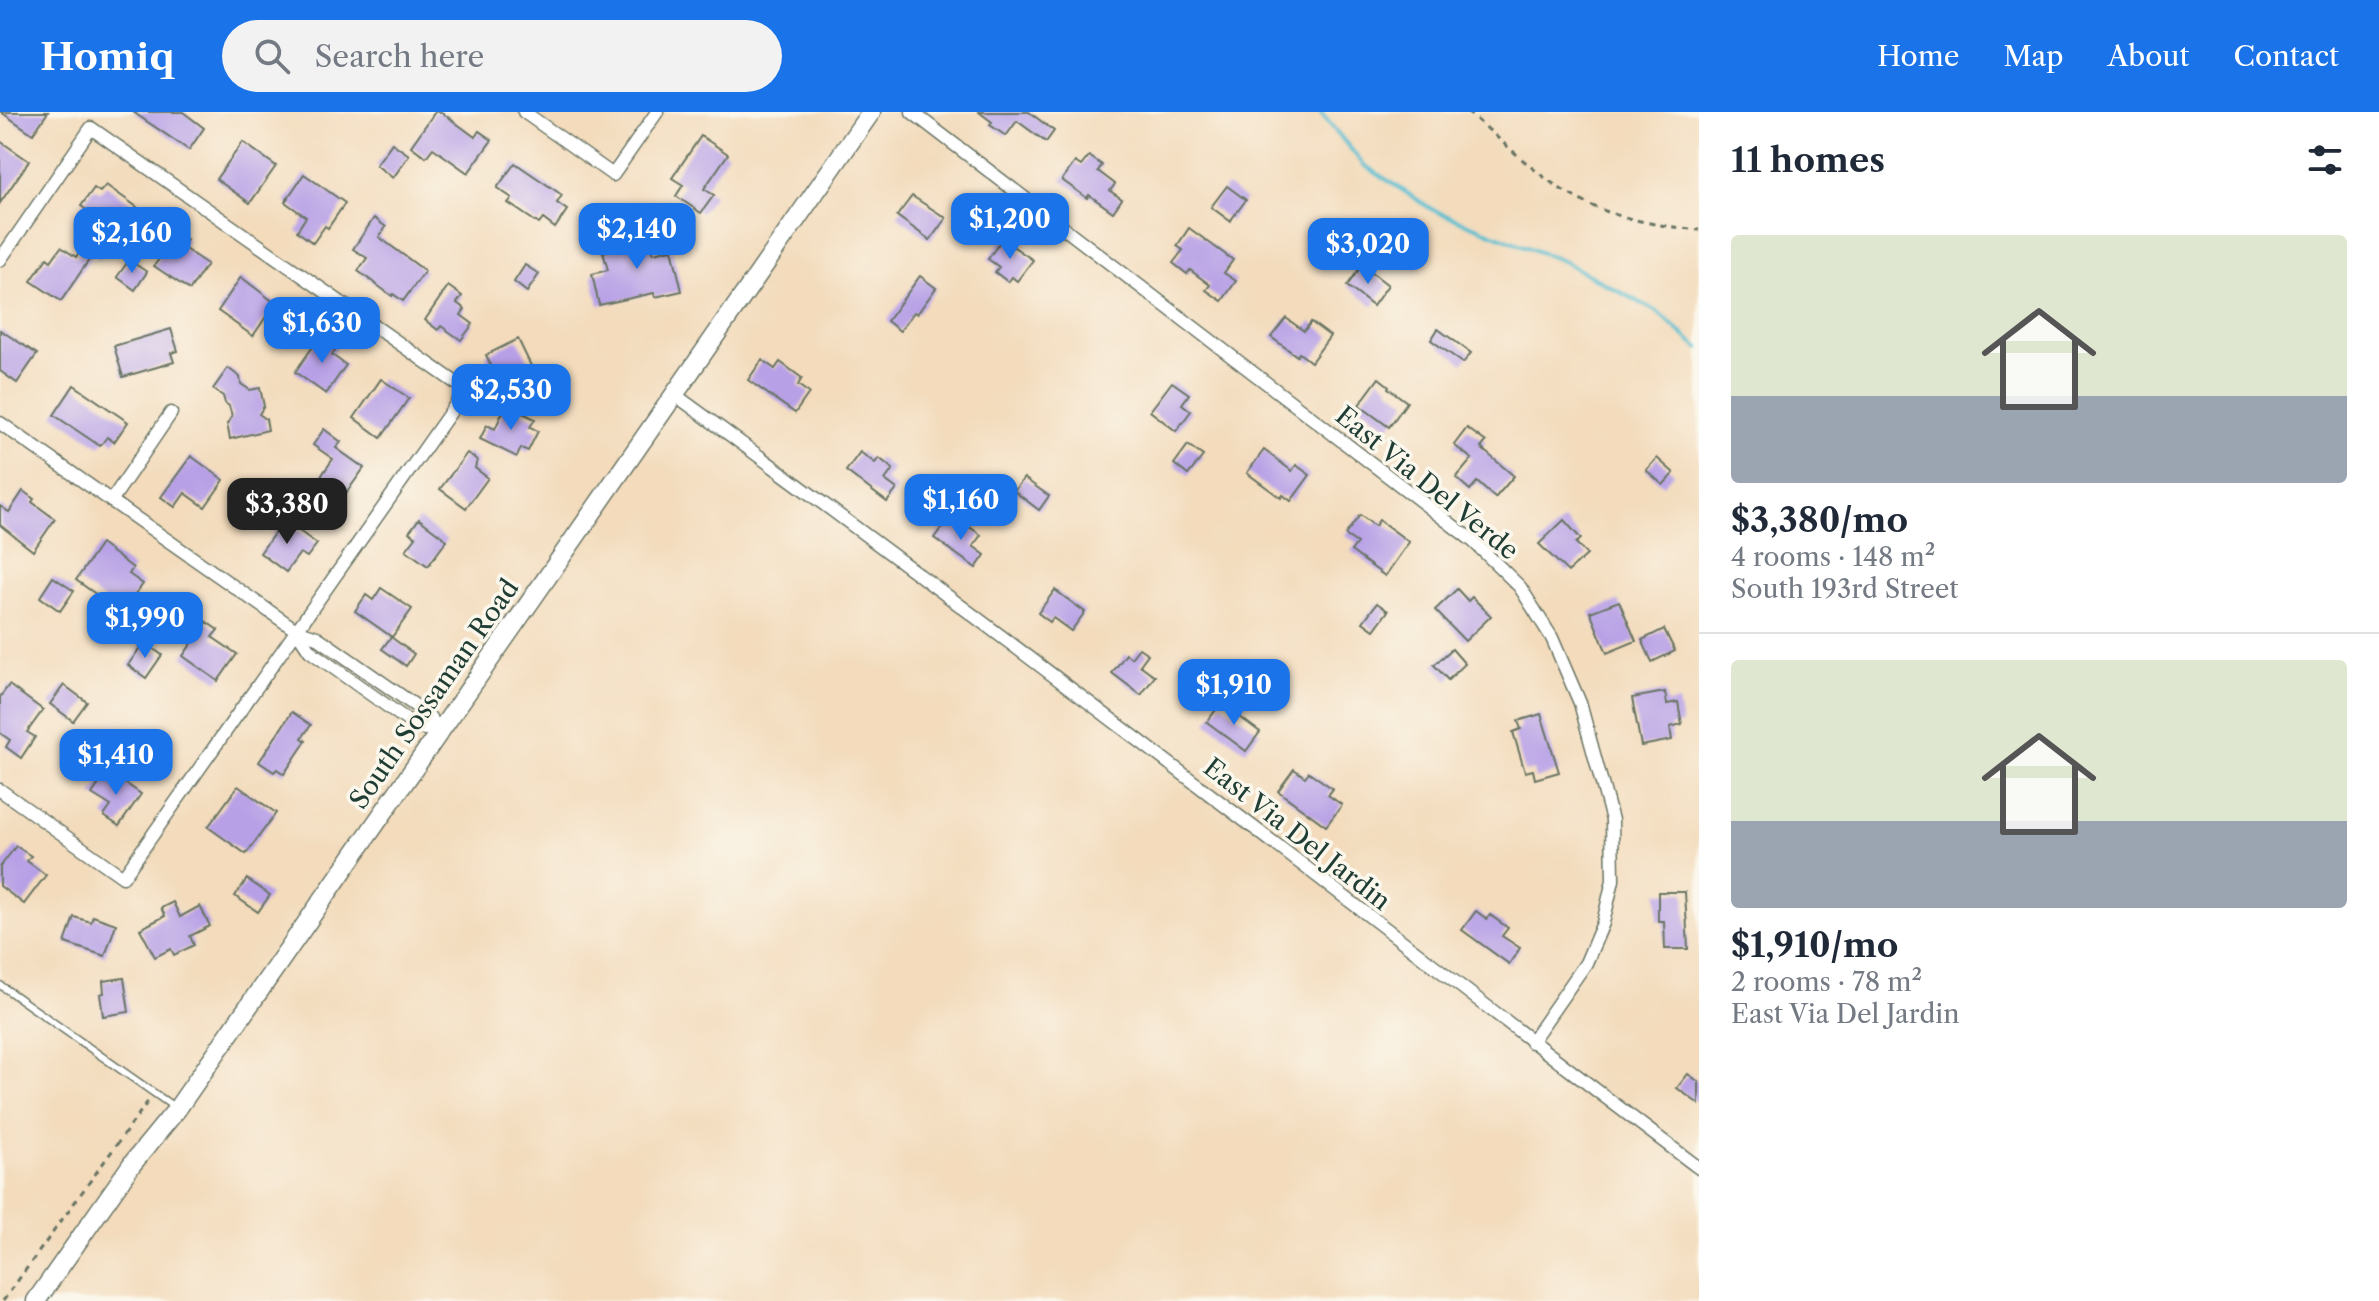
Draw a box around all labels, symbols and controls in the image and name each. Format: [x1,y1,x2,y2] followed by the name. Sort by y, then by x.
[222,20,782,92] search box
[40,33,174,80] text: Homiq
[250,34,294,78] icon: search
[314,38,484,75] text: Search here
[1877,39,1959,73] text: Home
[2003,39,2063,73] text: Map
[2107,39,2189,73] text: About
[2233,39,2339,73] text: Contact
[2303,138,2347,182] icon: filters
[1731,139,1885,181] text: 11 homes
[945,193,1075,261] pin: $1,200
[572,203,702,271] pin: $2,140
[969,203,1051,235] text: $1,200
[67,207,197,275] pin: $2,160
[597,213,677,245] text: $2,140
[92,217,172,249] text: $2,160
[1303,218,1433,286] pin: $3,020
[1326,228,1410,260] text: $3,020
[1967,287,2111,431] icon: home
[257,297,387,365] pin: $1,630
[282,307,362,339] text: $1,630
[446,364,576,432] pin: $2,530
[470,374,552,406] text: $2,530
[1329,399,1525,567] street label: East Via Del Verde
[896,474,1026,542] pin: $1,160
[222,478,352,546] pin: $3,380
[922,484,1000,516] text: $1,160
[245,488,329,520] text: $3,380
[1731,499,1908,541] text: $3,380/mo
[1731,541,1935,573] text: 4 rooms · 148 m²
[343,573,526,815] street label: South Sossaman Road
[1731,573,1958,605] text: South 193rd Street
[80,592,210,660] pin: $1,990
[105,602,185,634] text: $1,990
[1169,659,1299,727] pin: $1,910
[1196,669,1272,701] text: $1,910
[1967,712,2111,856] icon: home
[51,729,181,797] pin: $1,410
[78,739,154,771] text: $1,410
[1197,751,1397,917] street label: East Via Del Jardin
[1731,924,1898,966] text: $1,910/mo
[1731,966,1922,998] text: 2 rooms · 78 m²
[1731,998,1959,1030] text: East Via Del Jardin

